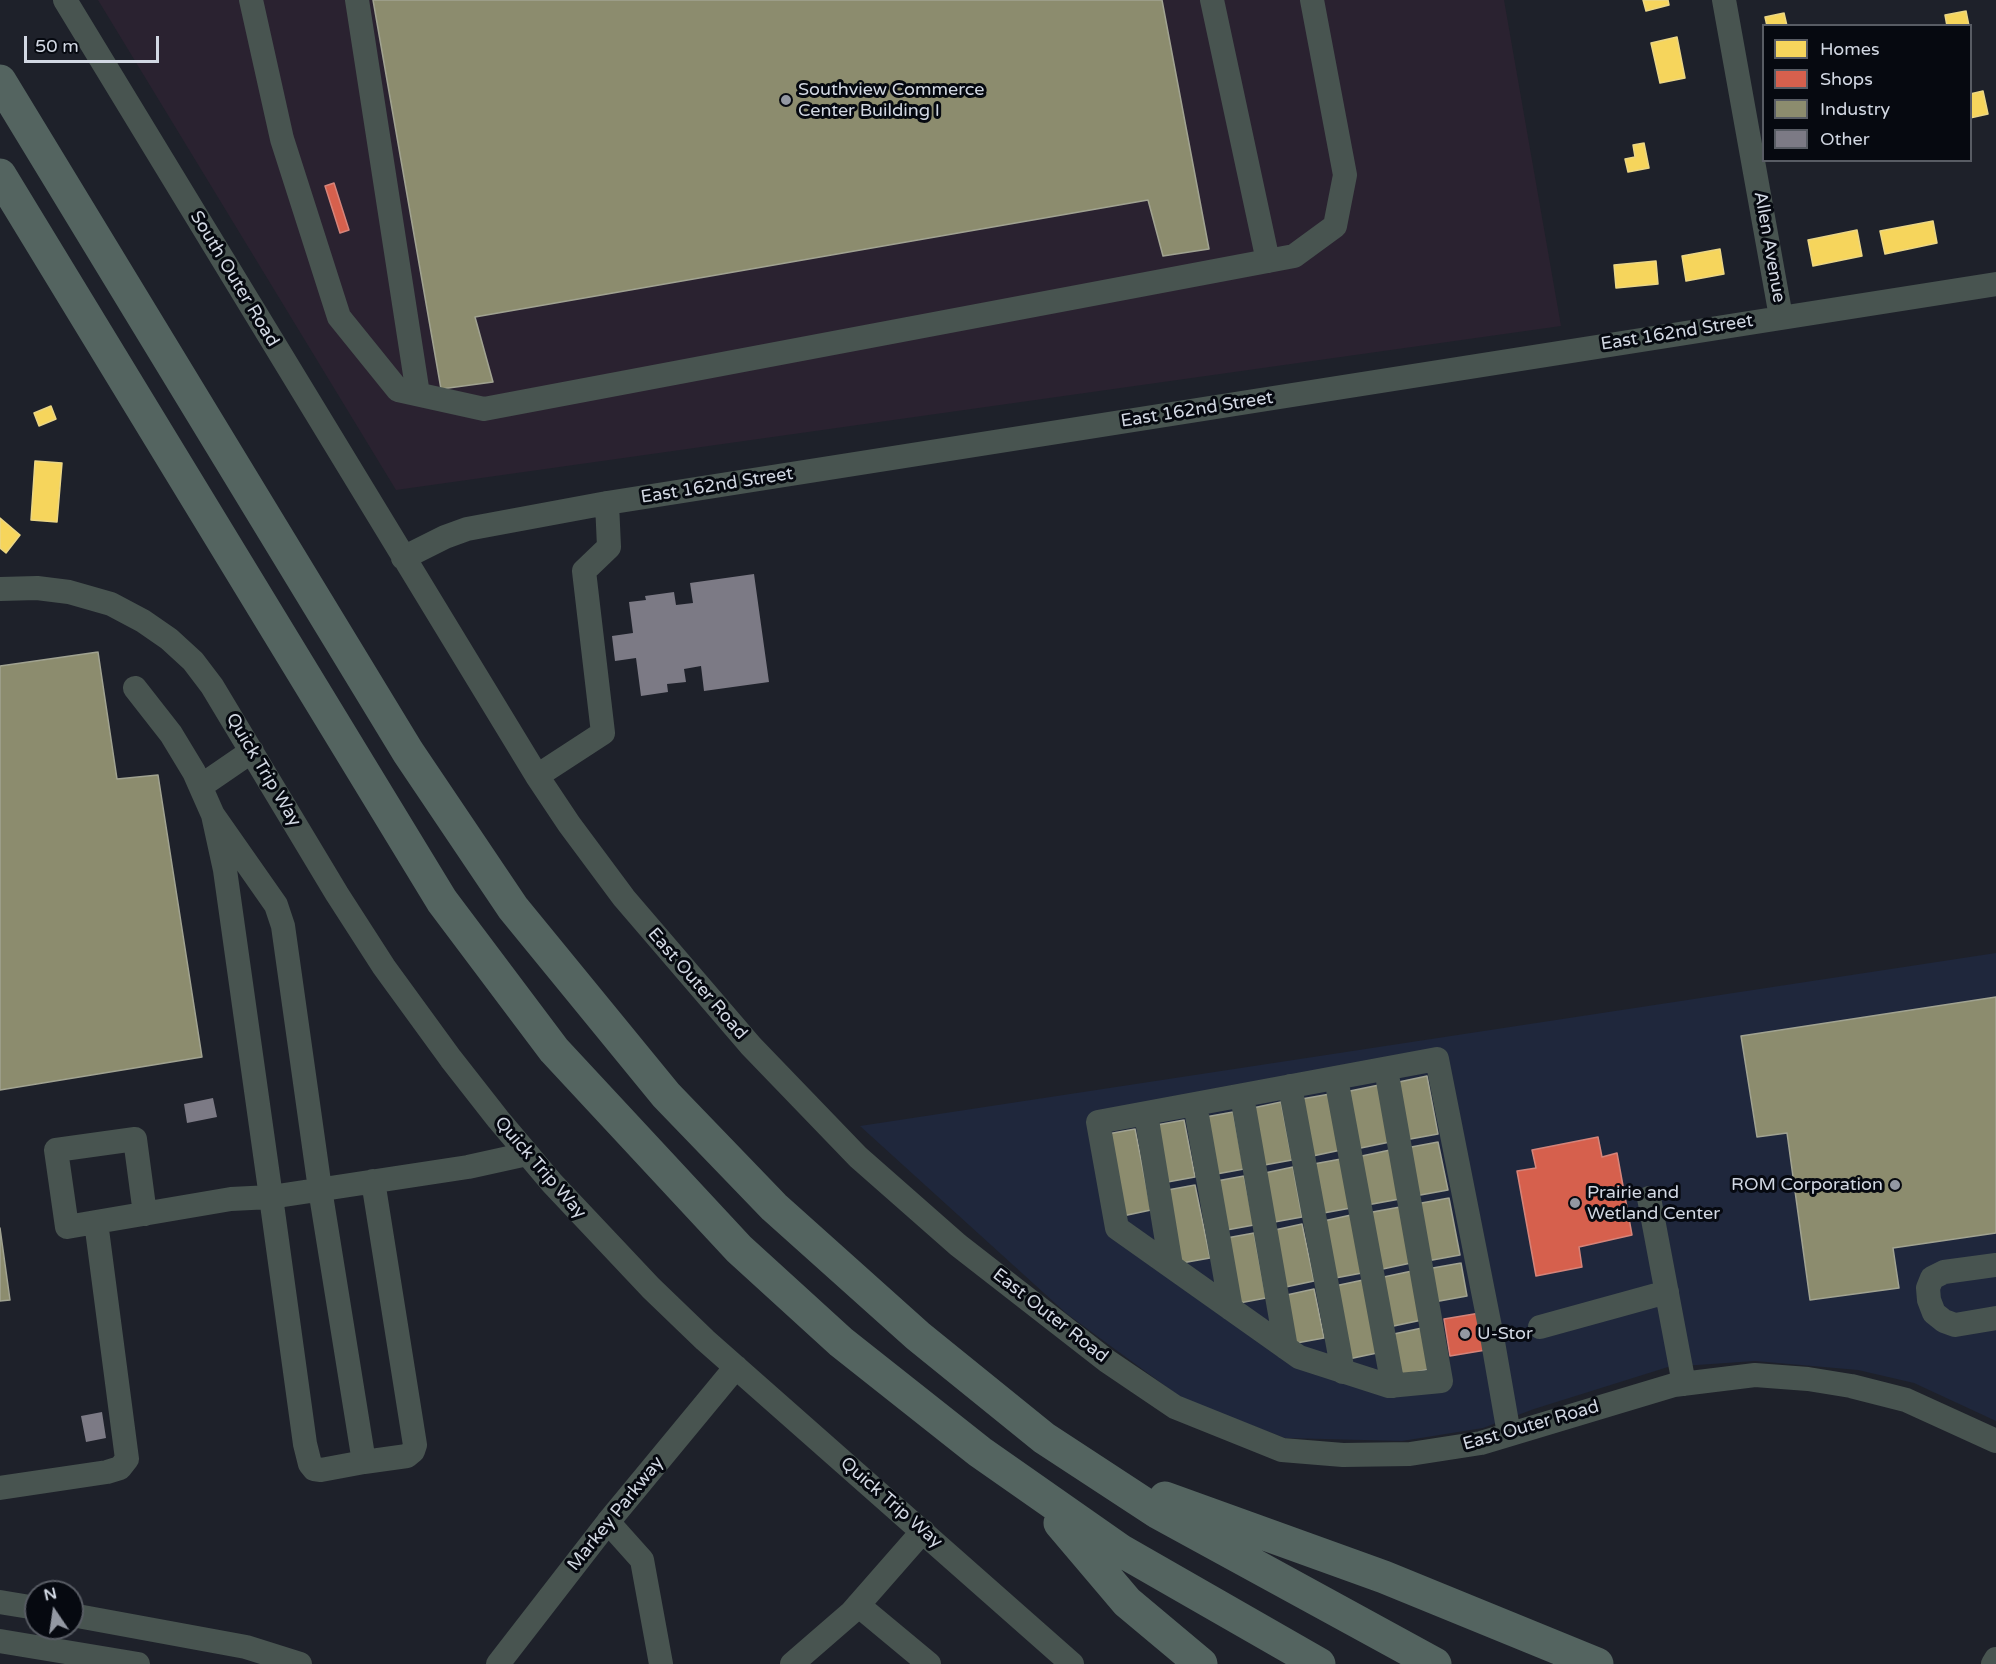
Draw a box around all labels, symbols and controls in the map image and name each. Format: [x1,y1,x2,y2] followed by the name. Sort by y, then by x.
[27,24,162,62] scale bar
[1762,24,1972,162] legend
[35,35,79,57] text: 50 m
[1820,38,1880,60] text: Homes
[1820,68,1873,90] text: Shops
[798,79,984,122] place label: Southview Commerce Center Building I
[779,93,793,107] marker: Southview Commerce Center Building I
[1820,98,1890,120] text: Industry
[1820,128,1870,150] text: Other
[1749,190,1789,304] street label: Allen Avenue
[185,207,283,351] street label: South Outer Road
[1599,310,1755,356] street label: East 162nd Street
[1119,387,1275,433] street label: East 162nd Street
[639,463,795,509] street label: East 162nd Street
[221,709,305,831] street label: Quick Trip Way
[643,924,751,1044] street label: East Outer Road
[490,1112,590,1224] street label: Quick Trip Way
[1731,1174,1883,1196] place label: ROM Corporation
[1888,1178,1902,1192] marker: ROM Corporation
[1587,1182,1720,1224] place label: Prairie and Wetland Center
[1568,1196,1582,1210] marker: Prairie and Wetland Center
[988,1264,1112,1368] street label: East Outer Road
[1477,1323,1533,1345] place label: U-Stor
[1458,1327,1472,1341] marker: U-Stor
[1460,1396,1602,1456] street label: East Outer Road
[563,1453,669,1575] street label: Markey Parkway
[835,1453,947,1553] street label: Quick Trip Way
[24,1580,84,1640] north arrow
[42,1583,59,1606] text: N

